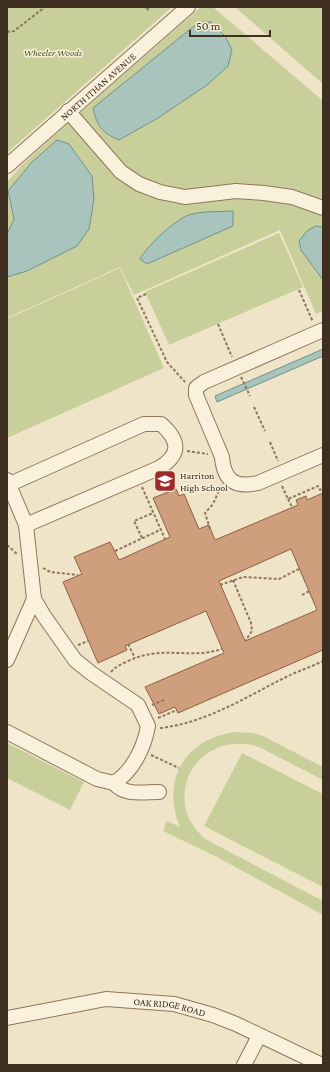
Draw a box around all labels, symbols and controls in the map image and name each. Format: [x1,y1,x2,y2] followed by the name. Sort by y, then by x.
[190,12,270,38] scale bar
[196,19,221,33] text: 50 m
[24,47,83,58] park label: Wheeler Woods
[58,50,139,123] street label: NORTH ITHAN AVENUE
[152,468,178,494] school or university icon: Harriton High School
[180,470,228,493] place label: Harriton High School
[133,996,207,1019] street label: OAK RIDGE ROAD

